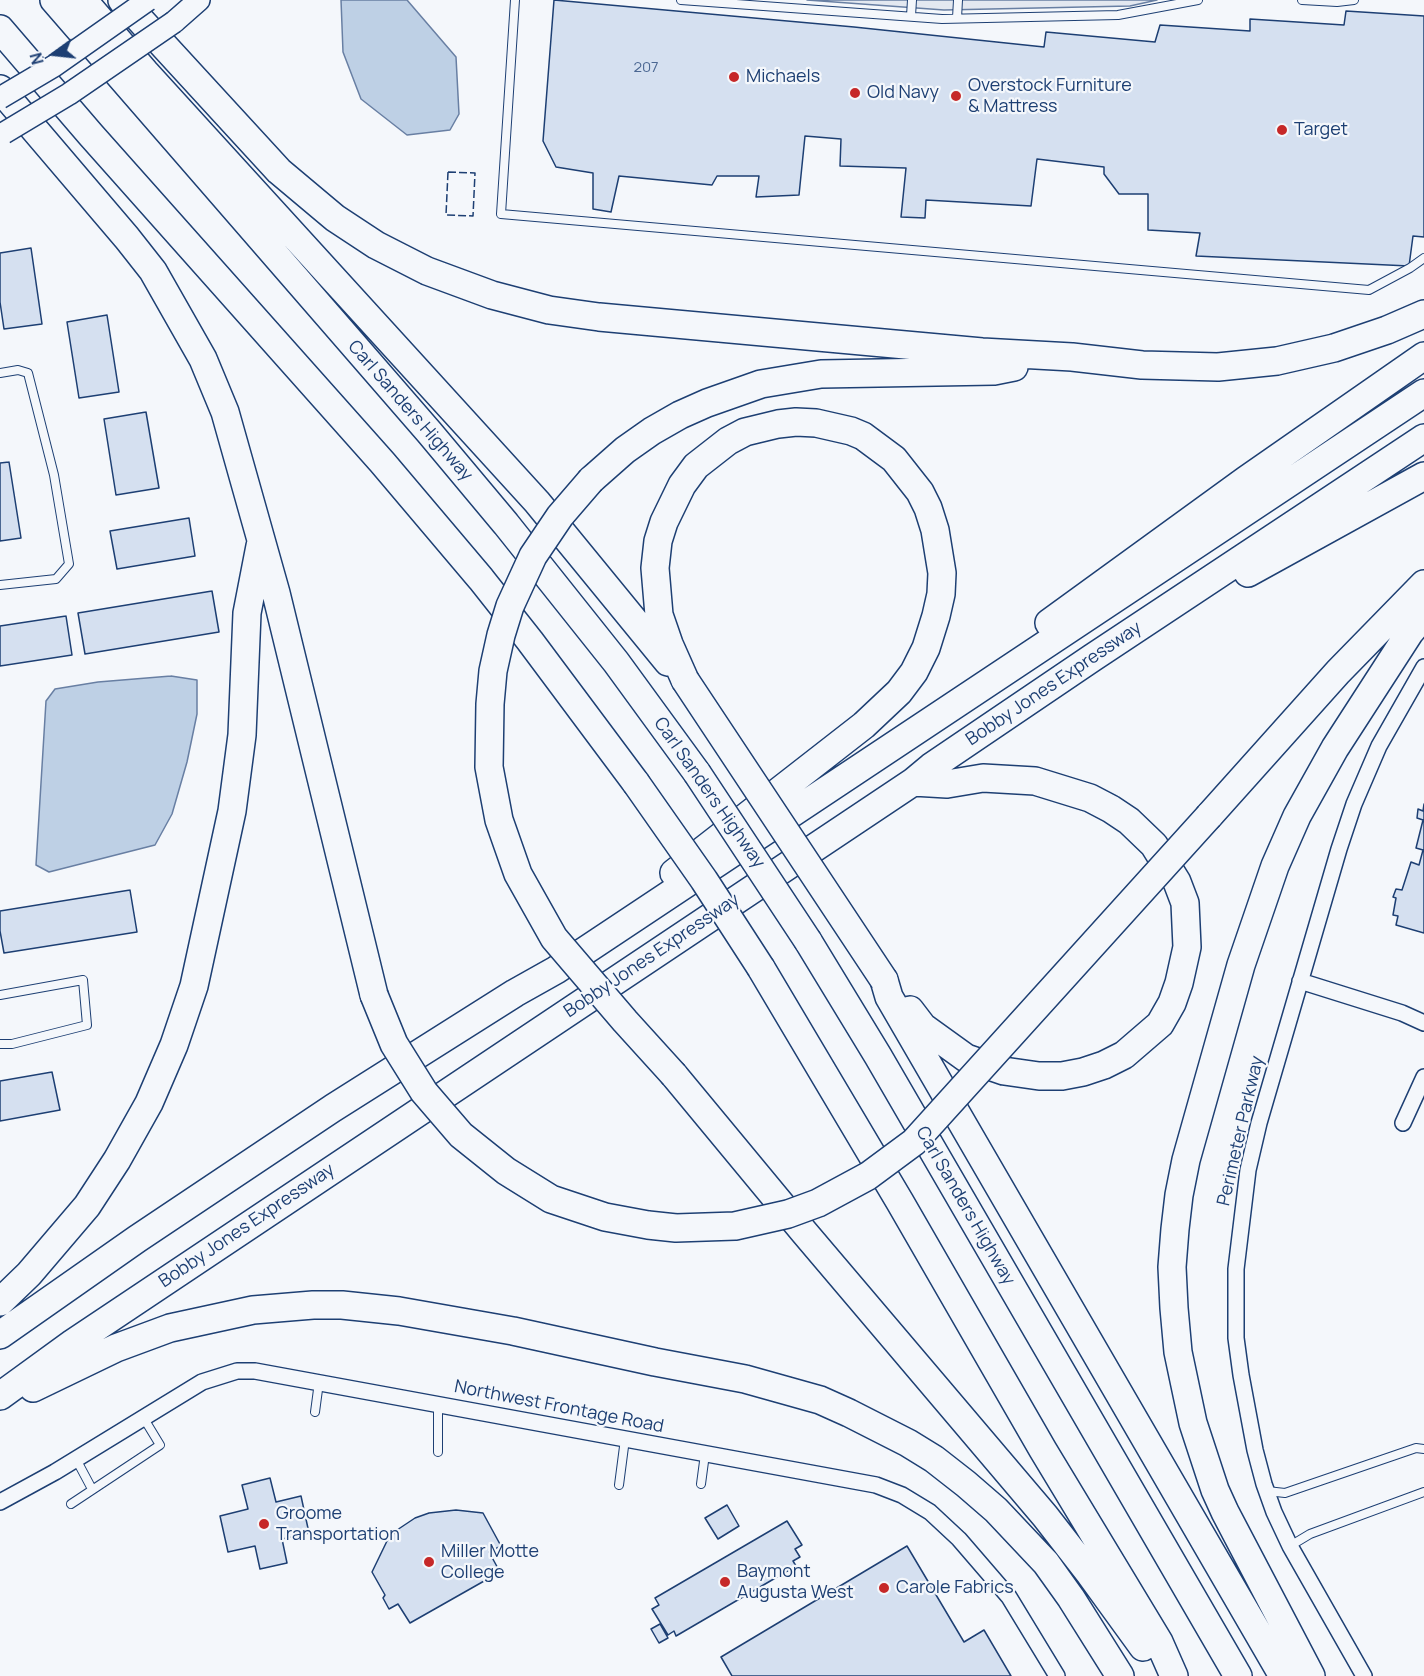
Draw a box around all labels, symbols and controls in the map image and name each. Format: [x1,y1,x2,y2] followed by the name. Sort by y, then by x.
[24,24,84,84] north arrow
[24,50,49,67] text: N
[633,59,659,77] house number: 207
[746,66,820,88] place label: Michaels
[727,70,741,84] marker: Michaels
[968,75,1132,118] place label: Overstock Furniture & Mattress
[867,82,939,104] place label: Old Navy
[848,86,862,100] marker: Old Navy
[949,89,963,103] marker: Overstock Furniture & Mattress
[1294,119,1348,141] place label: Target
[1275,123,1289,137] marker: Target
[343,336,477,486] street label: Carl Sanders Highway
[962,617,1146,751] street label: Bobby Jones Expressway
[649,713,769,873] street label: Carl Sanders Highway
[560,889,744,1023] street label: Bobby Jones Expressway
[1213,1054,1269,1208] street label: Perimeter Parkway
[911,1123,1019,1289] street label: Carl Sanders Highway
[155,1159,339,1293] street label: Bobby Jones Expressway
[452,1376,666,1438] street label: Northwest Frontage Road
[276,1503,400,1546] place label: Groome Transportation
[257,1517,271,1531] marker: Groome Transportation
[441,1541,539,1584] place label: Miller Motte College
[422,1555,436,1569] marker: Miller Motte College
[737,1561,854,1604] place label: Baymont Augusta West
[718,1575,732,1589] marker: Baymont Augusta West
[896,1577,1014,1599] place label: Carole Fabrics
[877,1581,891,1595] marker: Carole Fabrics

